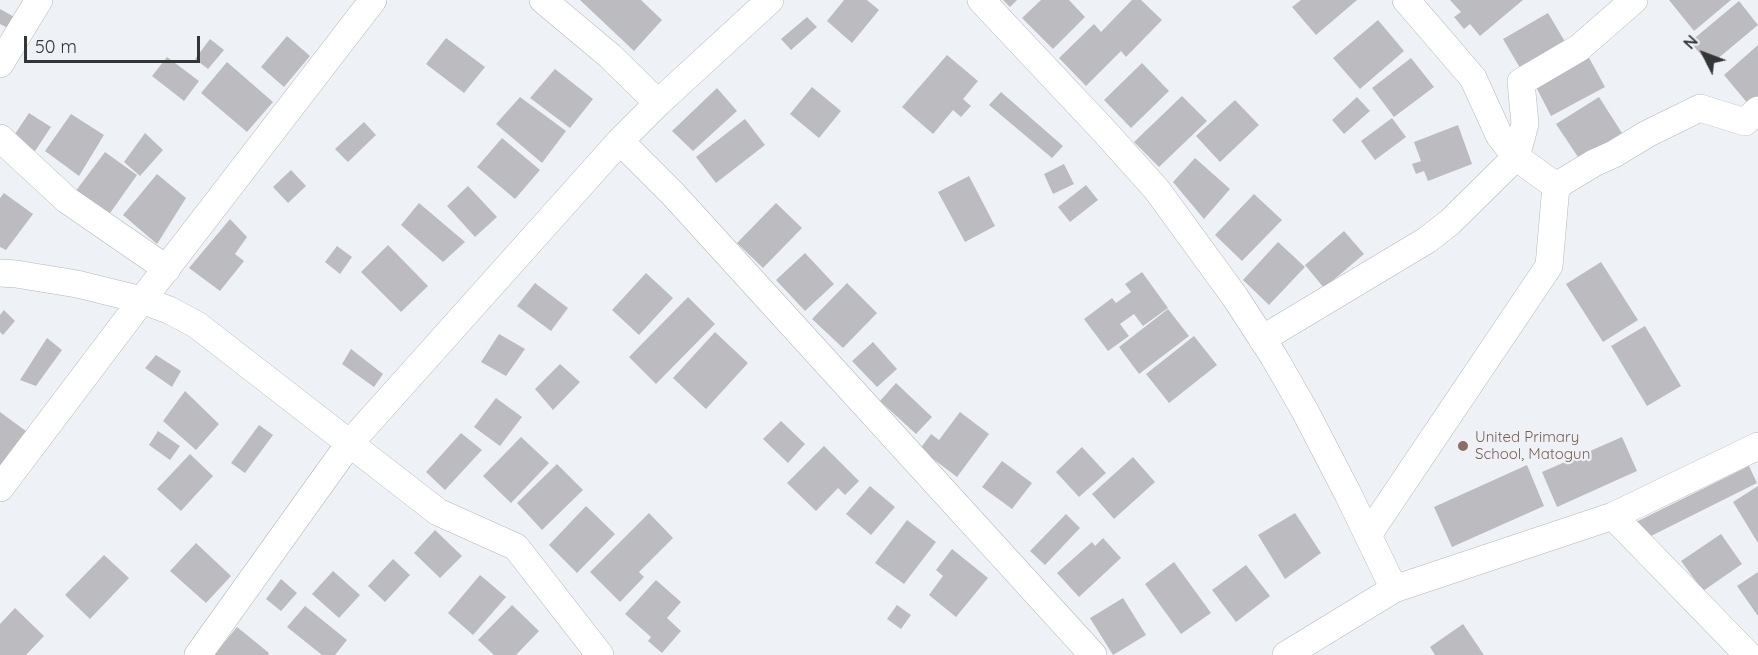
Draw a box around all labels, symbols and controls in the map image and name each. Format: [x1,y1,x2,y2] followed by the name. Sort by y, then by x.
[27,24,202,62] scale bar
[1674,24,1734,84] north arrow
[1679,31,1702,53] text: N
[35,35,77,58] text: 50 m
[1475,428,1590,463] place label: United Primary School, Matogun
[1456,439,1470,453] marker: United Primary School, Matogun

